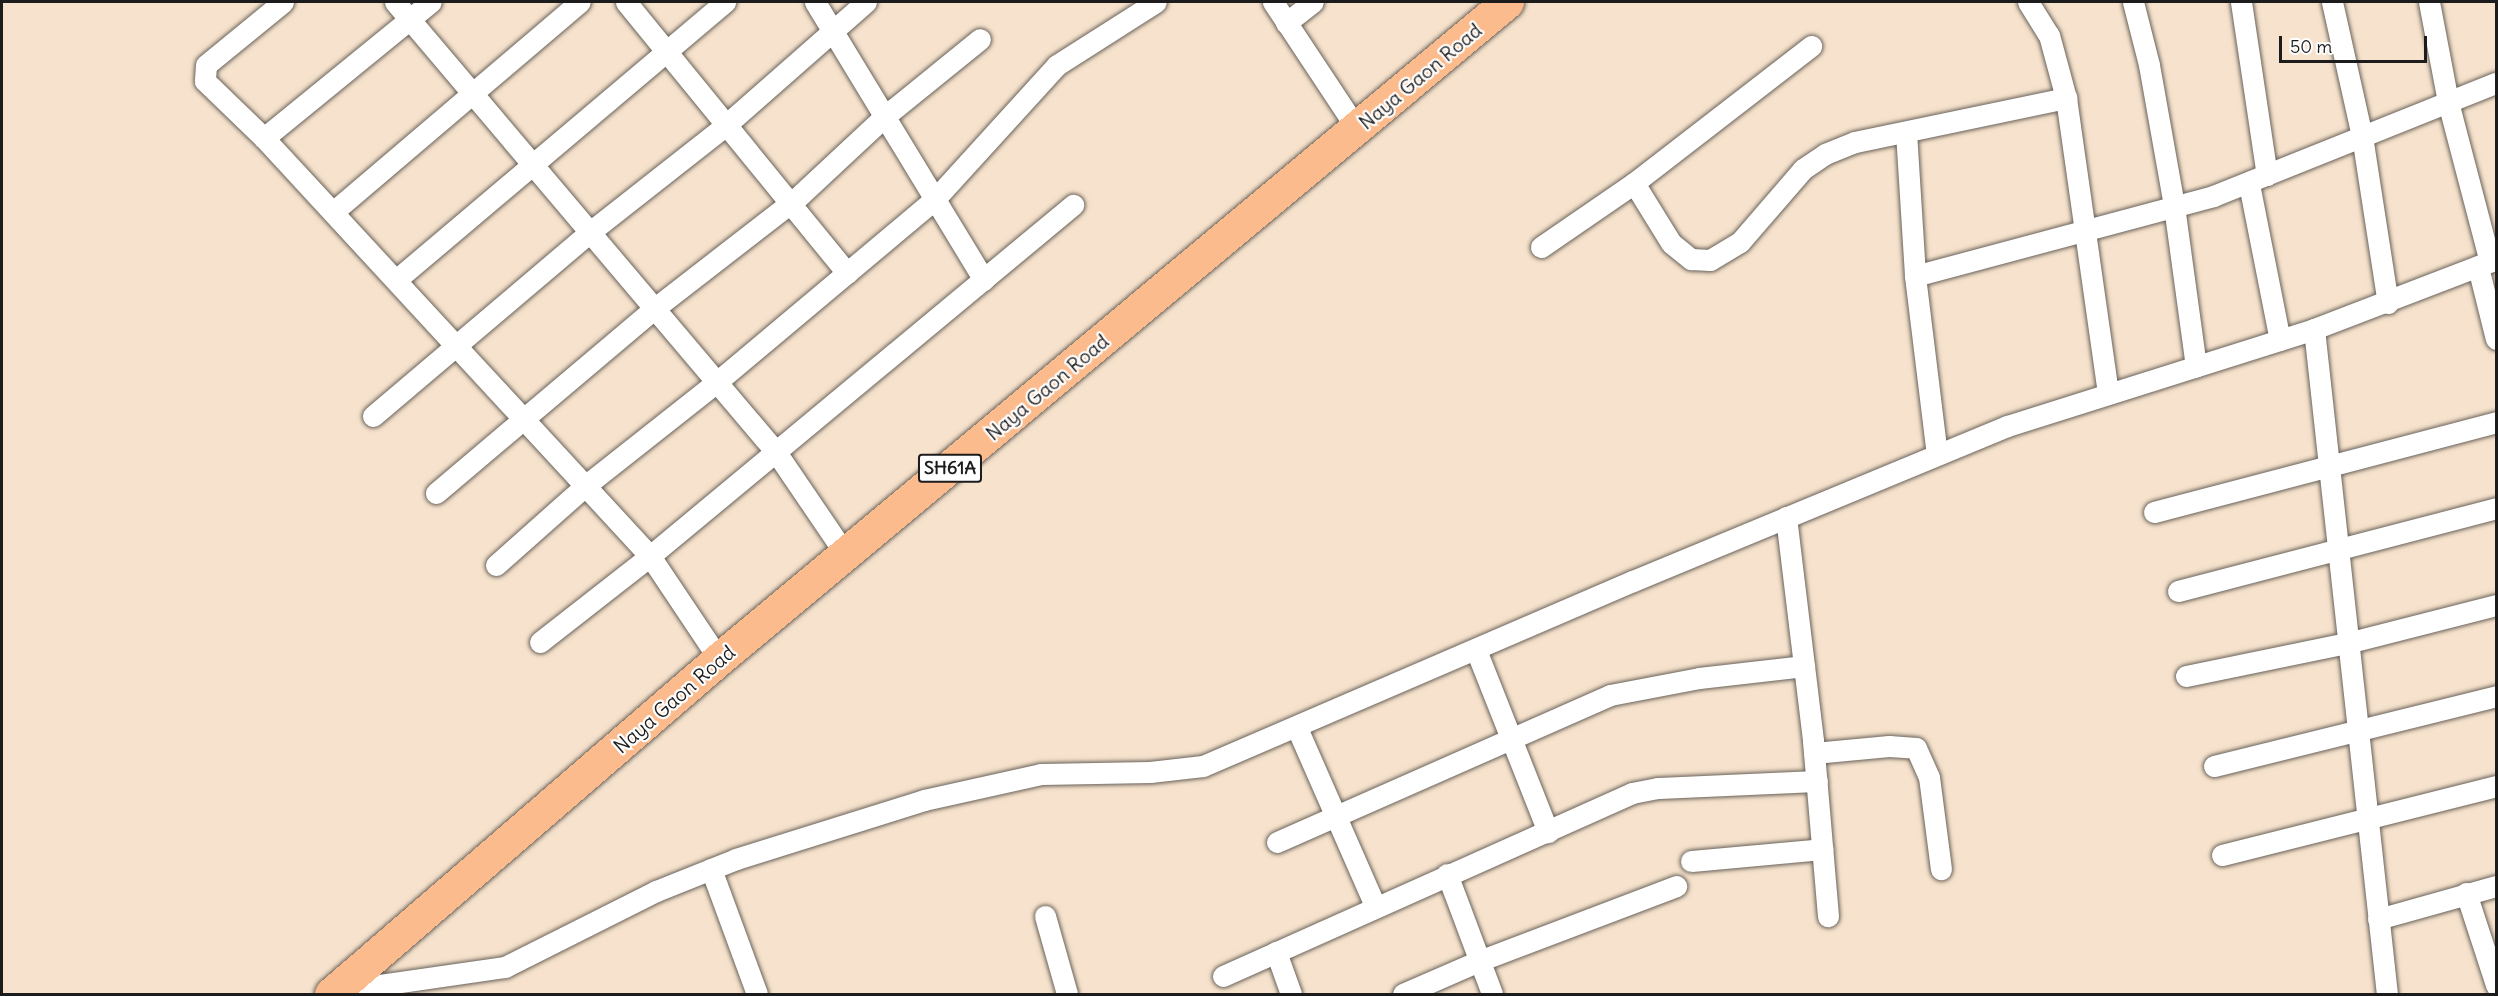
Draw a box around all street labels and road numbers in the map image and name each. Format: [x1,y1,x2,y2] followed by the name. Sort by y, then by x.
[1354,18,1486,134] street label: Naya Gaon Road
[981,329,1113,445] street label: Naya Gaon Road
[917,453,983,483] road number: SH61A
[608,640,740,758] street label: Naya Gaon Road

